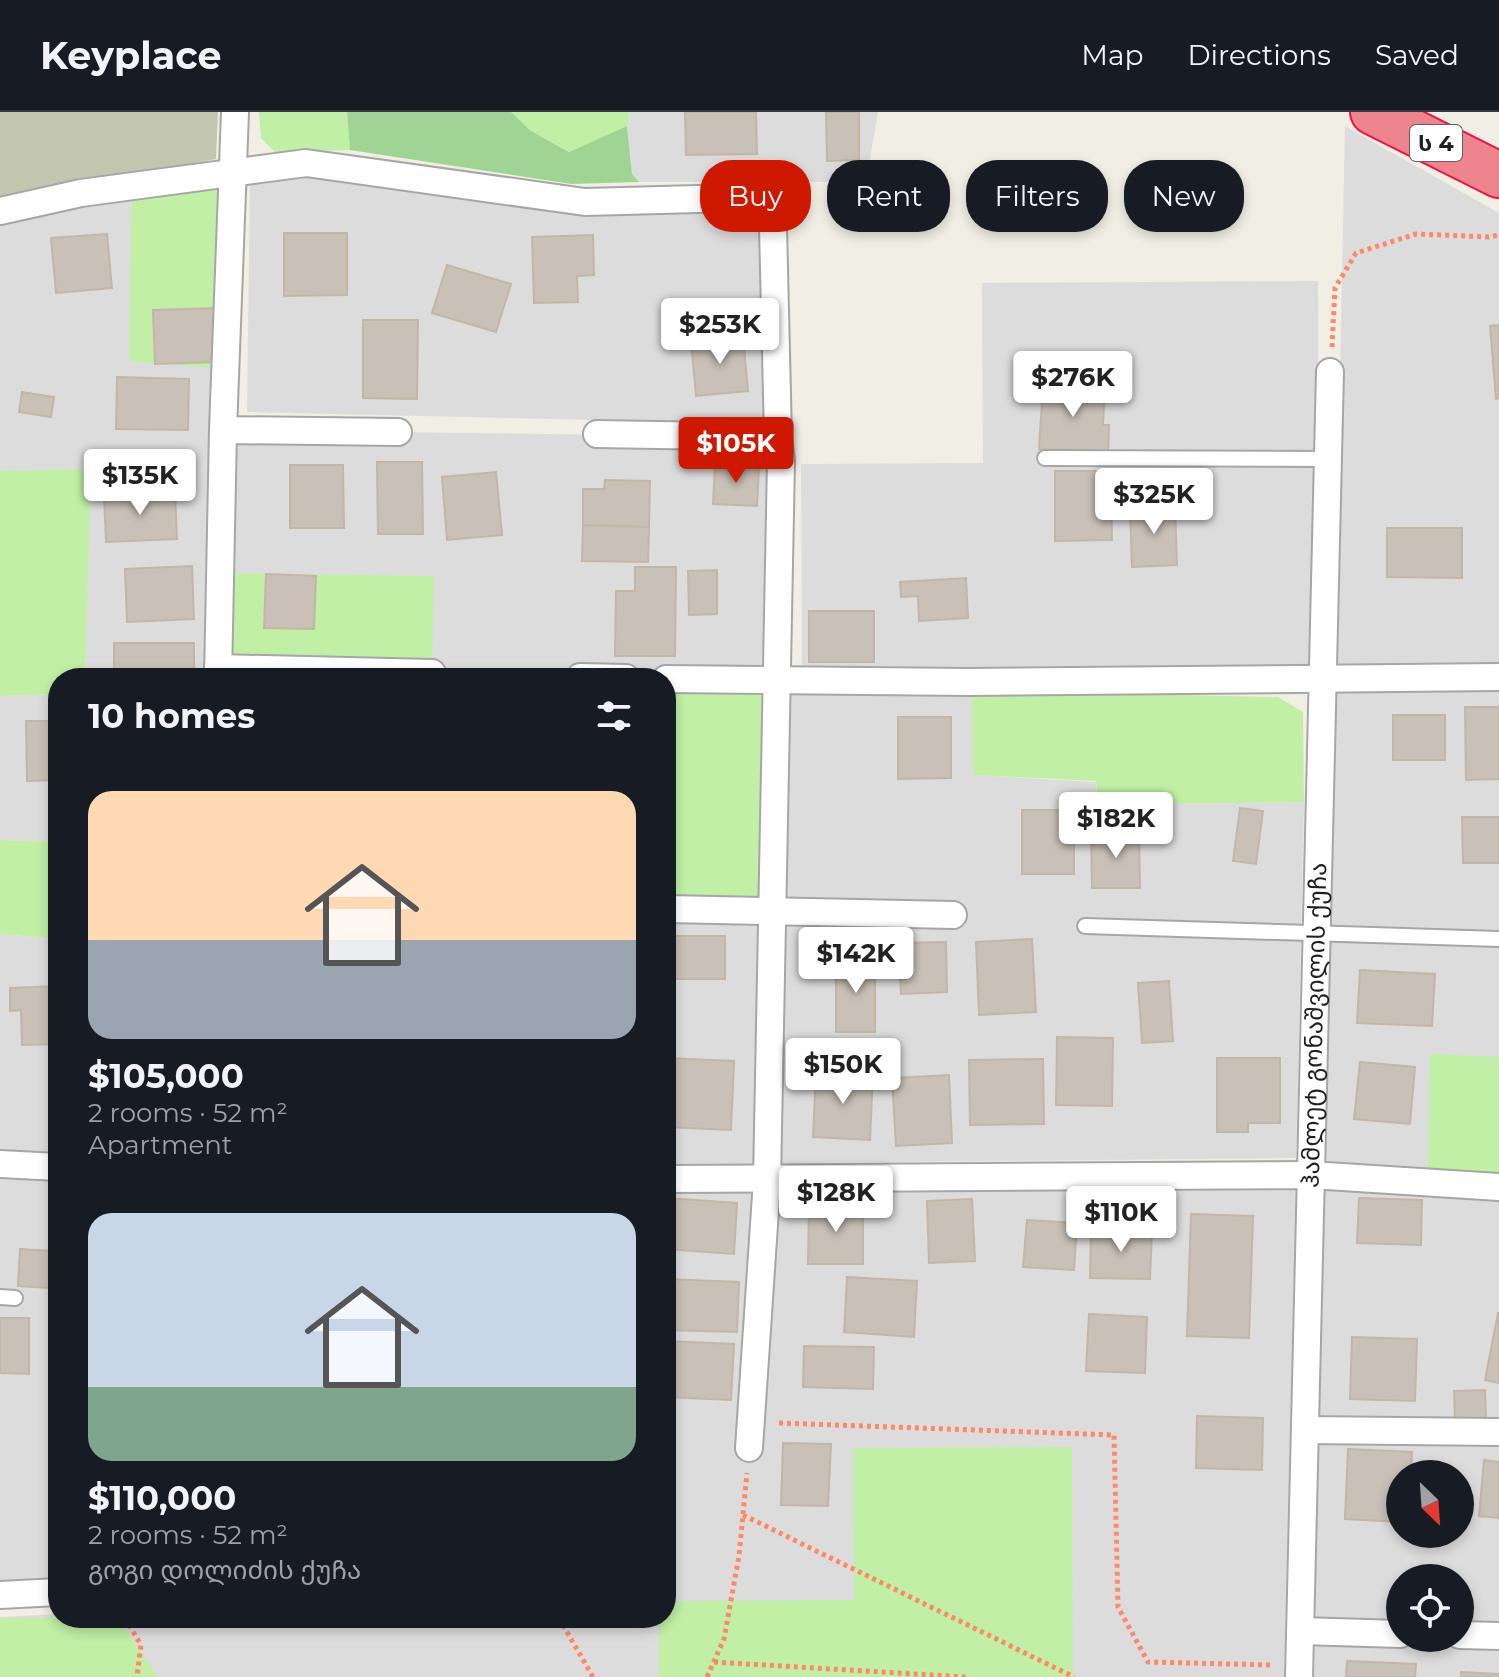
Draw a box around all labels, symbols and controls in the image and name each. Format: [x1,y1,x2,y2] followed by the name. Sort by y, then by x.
[40,32,221,79] text: Keyplace
[1081,38,1143,72] text: Map
[1187,38,1331,72] text: Directions
[1375,38,1459,72] text: Saved
[1410,125,1462,161] road number: ს 4
[700,160,811,232] chip: Buy
[827,160,950,232] chip: Rent
[966,160,1108,232] chip: Filters
[1124,160,1244,232] chip: New
[664,298,776,366] pin: $253K
[679,308,761,340] text: $253K
[1017,351,1129,419] pin: $276K
[1031,361,1115,393] text: $276K
[680,417,792,485] pin: $105K
[697,427,775,459] text: $105K
[84,449,196,517] pin: $135K
[102,459,178,491] text: $135K
[1098,468,1210,536] pin: $325K
[1113,478,1195,510] text: $325K
[592,694,636,738] icon: filters
[88,695,255,737] text: 10 homes
[1060,792,1172,860] pin: $182K
[1077,802,1155,834] text: $182K
[290,843,434,987] icon: home
[1296,862,1332,1188] street label: ჰამლეტ გონაშვილის ქუჩა
[800,927,912,995] pin: $142K
[816,937,896,969] text: $142K
[787,1038,899,1106] pin: $150K
[804,1048,882,1080] text: $150K
[88,1055,244,1097] text: $105,000
[88,1097,288,1129] text: 2 rooms · 52 m²
[88,1129,232,1161] text: Apartment
[780,1166,892,1234] pin: $128K
[797,1176,875,1208] text: $128K
[1065,1186,1177,1254] pin: $110K
[1084,1196,1158,1228] text: $110K
[290,1265,434,1409] icon: home
[1386,1460,1474,1548] north arrow
[1386,1460,1474,1652] map controls
[88,1477,236,1519] text: $110,000
[88,1519,288,1551] text: 2 rooms · 52 m²
[88,1554,361,1586] text: გოგი დოლიძის ქუჩა
[1386,1564,1474,1652] button: locate

